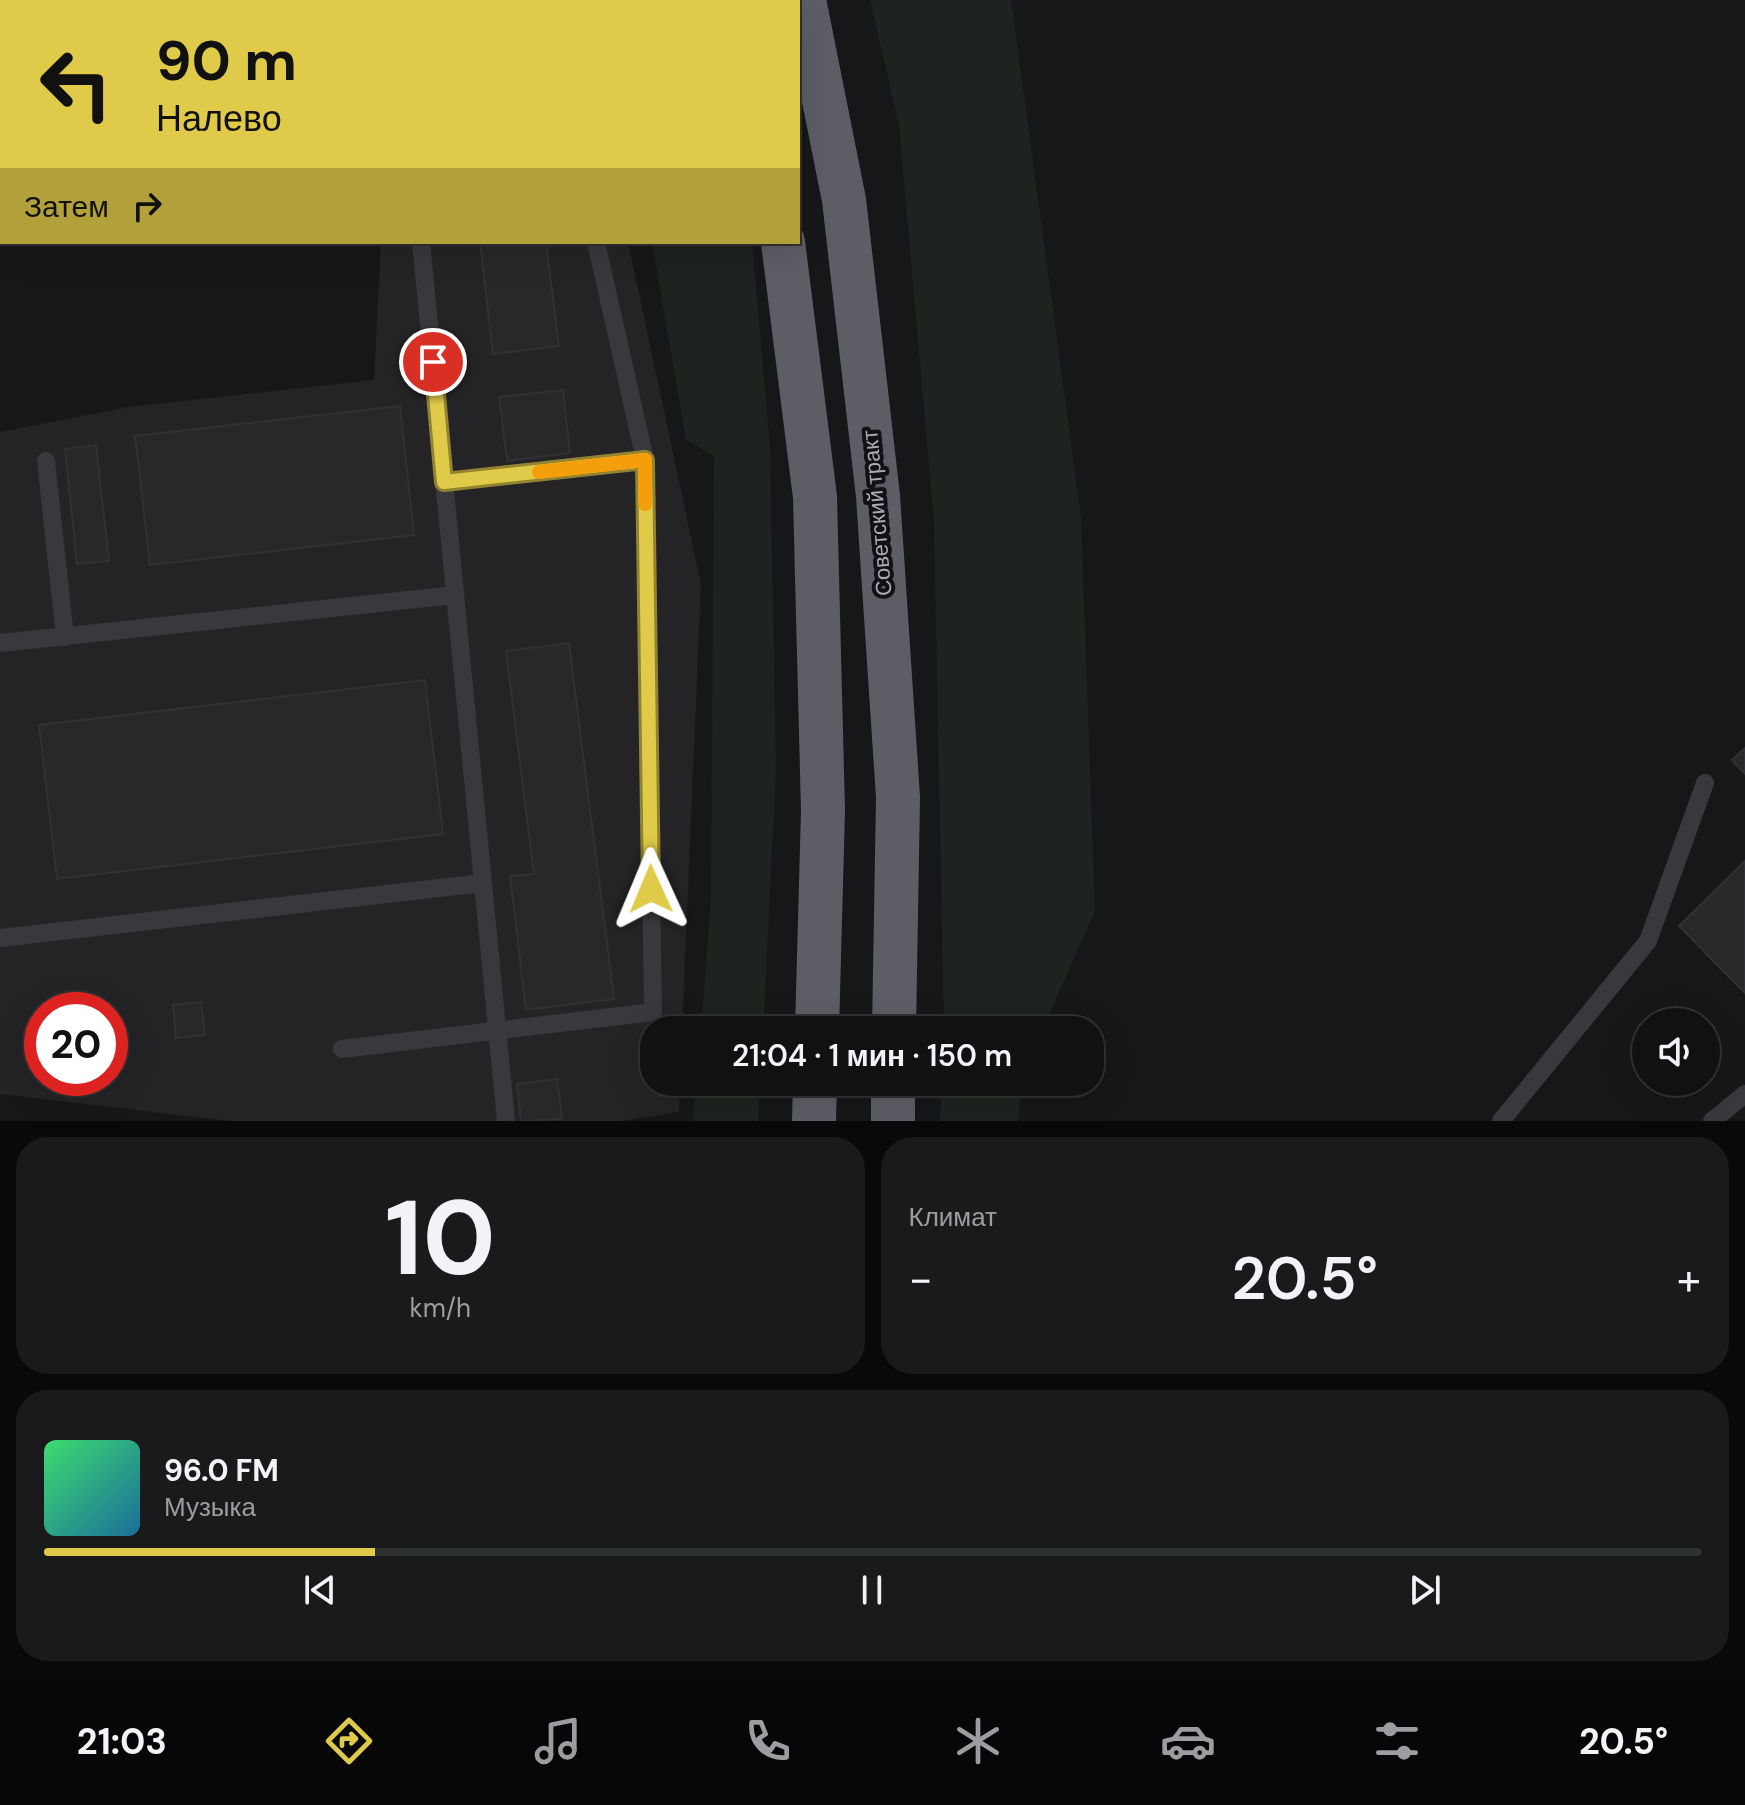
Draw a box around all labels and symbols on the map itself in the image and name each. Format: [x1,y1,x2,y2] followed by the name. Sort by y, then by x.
[399,328,467,396] pin
[855,429,899,597] street label: Советский тракт
[609,847,693,931] position arrow
[24,992,128,1096] speed limit sign: 20

